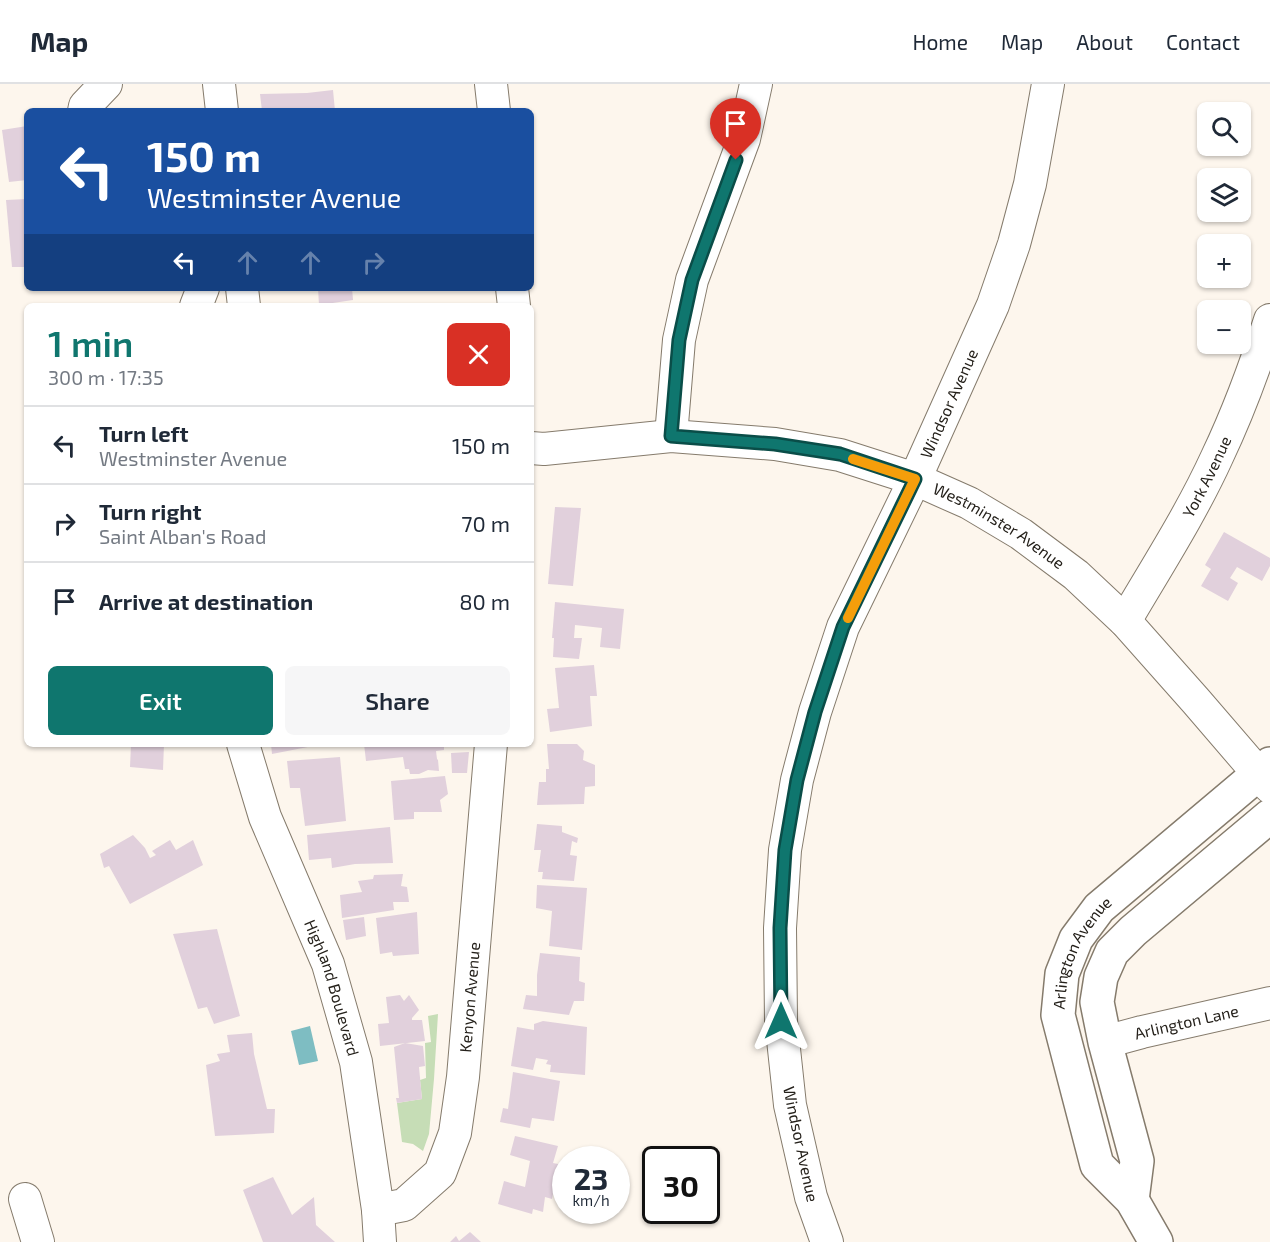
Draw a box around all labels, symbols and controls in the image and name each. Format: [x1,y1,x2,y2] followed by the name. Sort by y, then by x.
[30,24,88,58] text: Map
[912,29,968,54] text: Home
[1001,29,1043,54] text: Map
[1076,29,1133,54] text: About
[1166,29,1240,54] text: Contact
[710,98,761,160] pin
[1197,102,1251,354] map controls
[1197,102,1251,156] button: search
[719,107,752,140] icon: arrive
[147,130,261,180] text: 150 m
[48,132,126,210] icon: left
[1197,168,1251,222] button: layers
[147,181,401,213] text: Westminster Avenue
[1197,234,1251,288] button: +
[168,246,201,279] icon: left
[231,246,264,279] icon: ahead
[294,246,327,279] icon: ahead
[357,246,390,279] icon: right
[1197,300,1251,354] button: −
[48,321,133,364] text: 1 min
[447,323,510,386] button: close
[916,346,981,461] street label: Windsor Avenue
[48,365,164,389] text: 300 m · 17:35
[99,420,188,446] text: Turn left
[48,429,81,462] icon: left
[452,432,510,458] text: 150 m
[1178,433,1234,520] street label: York Avenue
[99,446,287,470] text: Westminster Avenue
[930,478,1069,572] street label: Westminster Avenue
[99,498,201,524] text: Turn right
[48,507,81,540] icon: right
[461,510,510,536] text: 70 m
[99,524,266,548] text: Saint Alban's Road
[48,585,81,618] icon: arrive
[99,588,313,614] text: Arrive at destination
[459,588,510,614] text: 80 m
[48,666,273,735] button: Exit
[285,666,510,735] button: Share
[1049,892,1115,1010] street label: Arlington Avenue
[301,916,364,1058] street label: Highland Boulevard
[455,941,483,1053] street label: Kenyon Avenue
[749,989,813,1053] position arrow
[1132,1000,1240,1043] street label: Arlington Lane
[780,1084,823,1203] street label: Windsor Avenue
[642,1146,720,1224] speed limit sign: 30
[574,1160,608,1196] text: 23
[572,1191,610,1209] text: km/h

